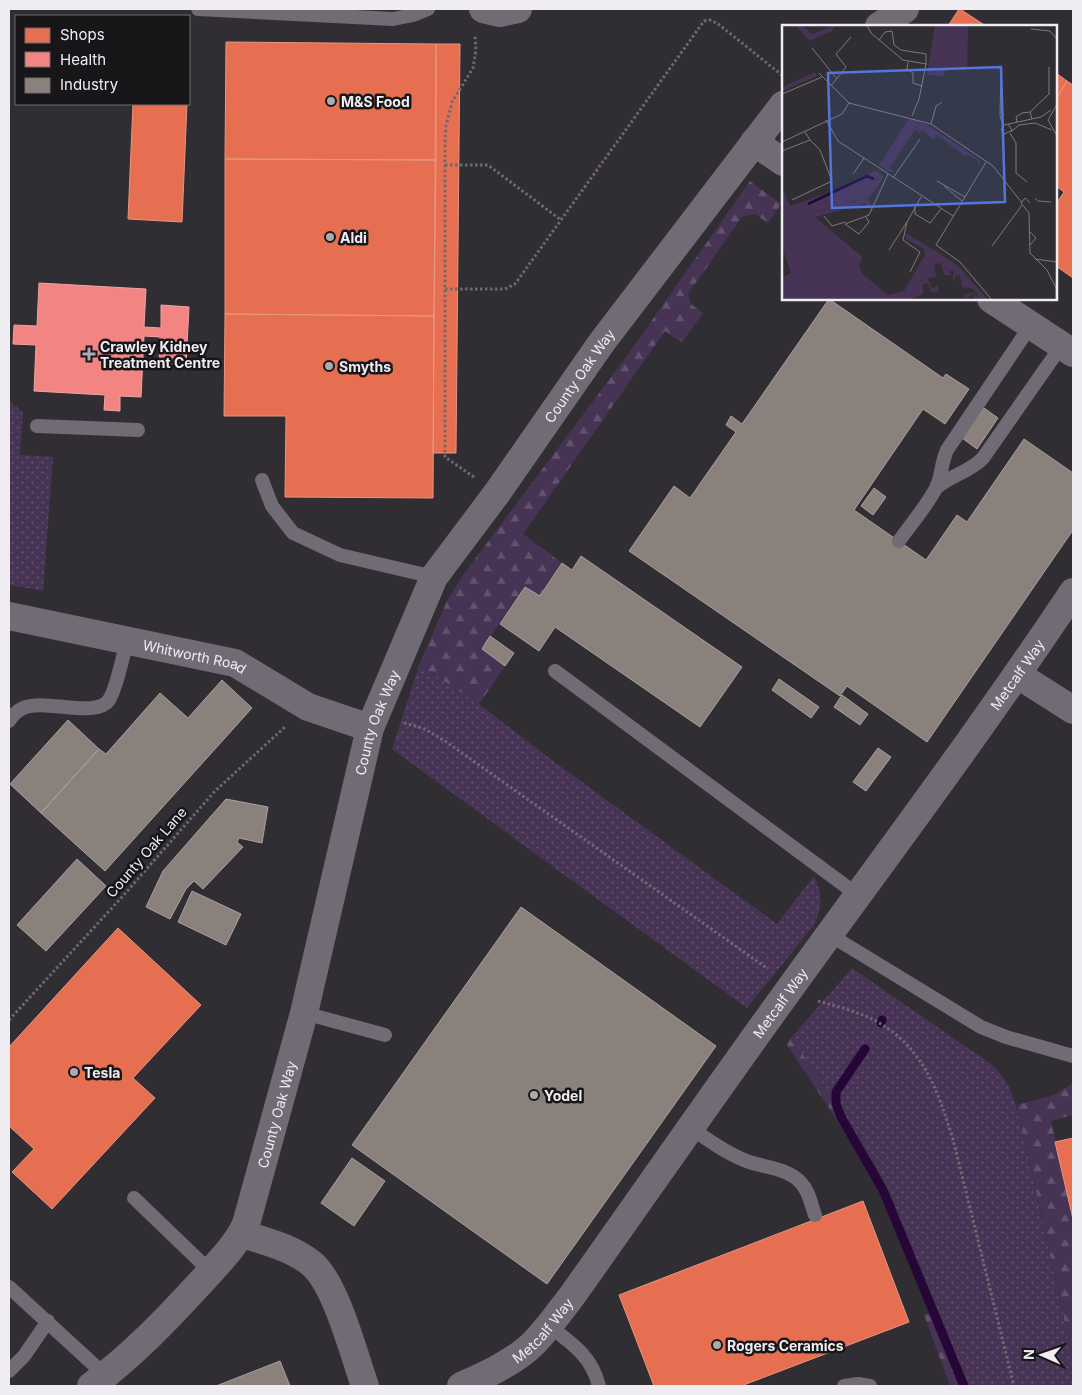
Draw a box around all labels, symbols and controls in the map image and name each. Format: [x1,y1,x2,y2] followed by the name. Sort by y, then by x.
[15,15,190,105] legend
[60,25,105,44] text: Shops
[782,25,1057,300] inset map
[60,50,106,69] text: Health
[60,75,119,94] text: Industry
[341,93,410,110] place label: M&S Food
[325,95,337,107] marker: M&S Food
[340,229,367,246] place label: Aldi
[324,231,336,243] marker: Aldi
[540,325,618,426] street label: County Oak Way
[100,338,220,371] place label: Crawley Kidney Treatment Centre
[82,347,96,361] marker: Crawley Kidney Treatment Centre
[339,358,391,375] place label: Smyths
[323,360,335,372] marker: Smyths
[141,636,250,677] street label: Whitworth Road
[986,636,1047,713] street label: Metcalf Way
[351,667,402,777] street label: County Oak Way
[102,803,190,901] street label: County Oak Lane
[749,964,811,1041] street label: Metcalf Way
[253,1059,299,1170] street label: County Oak Way
[84,1064,120,1081] place label: Tesla
[68,1066,80,1078] marker: Tesla
[544,1087,582,1104] place label: Yodel
[528,1089,540,1101] marker: Yodel
[509,1294,576,1366] street label: Metcalf Way
[1017,1330,1067,1380] north arrow
[727,1337,844,1354] place label: Rogers Ceramics
[711,1339,723,1351] marker: Rogers Ceramics
[1020,1349,1037,1360] text: N

